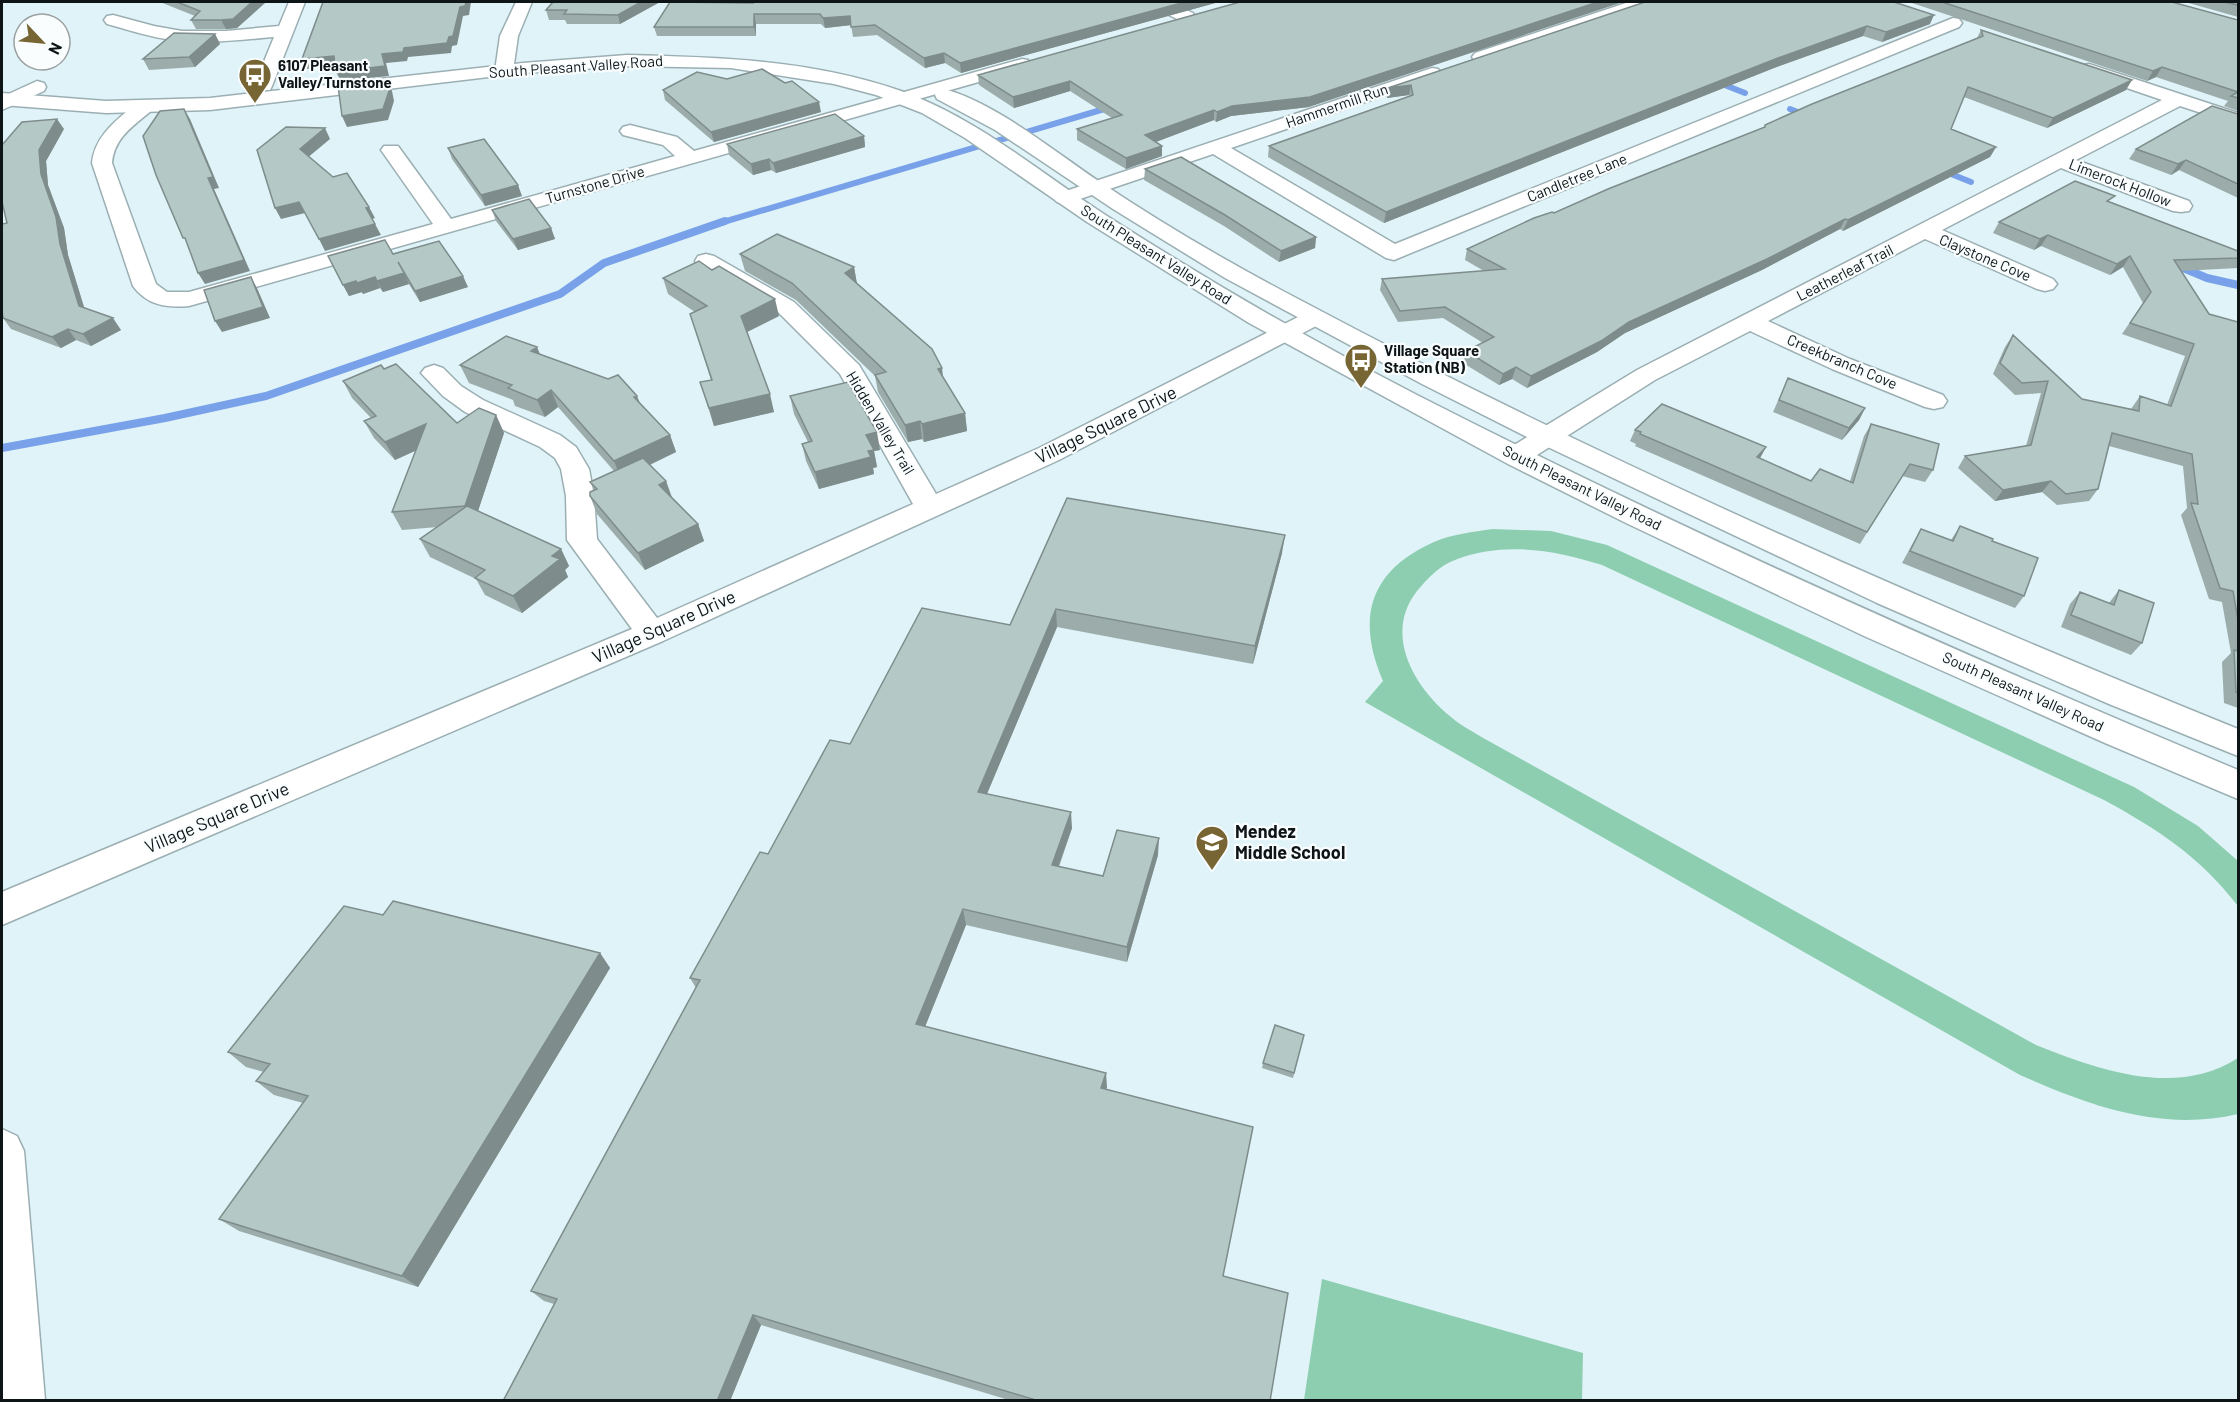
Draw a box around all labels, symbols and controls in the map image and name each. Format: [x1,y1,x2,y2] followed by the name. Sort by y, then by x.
[12,12,72,72] north arrow
[45,40,67,58] text: N
[488,51,664,81] street label: South Pleasant Valley Road
[278,56,392,91] place label: 6107 Pleasant Valley/Turnstone
[237,57,273,104] bus stop icon: 6107 Pleasant Valley/Turnstone
[1283,79,1390,131] street label: Hammermill Run
[1524,149,1629,205] street label: Candletree Lane
[2067,154,2174,210] street label: Limerock Hollow
[543,161,646,207] street label: Turnstone Drive
[1078,200,1235,308] street label: South Pleasant Valley Road
[1937,230,2034,285] street label: Claystone Cove
[1793,240,1896,304] street label: Leatherleaf Trail
[1785,330,1900,392] street label: Creekbranch Cove
[1384,341,1479,376] place label: Village Square Station (NB)
[1343,342,1379,389] bus stop icon: Village Square Station (NB)
[843,367,919,478] street label: Hidden Valley Trail
[1031,380,1180,468] street label: Village Square Drive
[1500,441,1665,533] street label: South Pleasant Valley Road
[589,585,739,668] street label: Village Square Drive
[1940,647,2107,735] street label: South Pleasant Valley Road
[141,777,292,857] street label: Village Square Drive
[1235,820,1345,863] place label: Mendez Middle School
[1194,824,1230,871] school or university icon: Mendez Middle School

